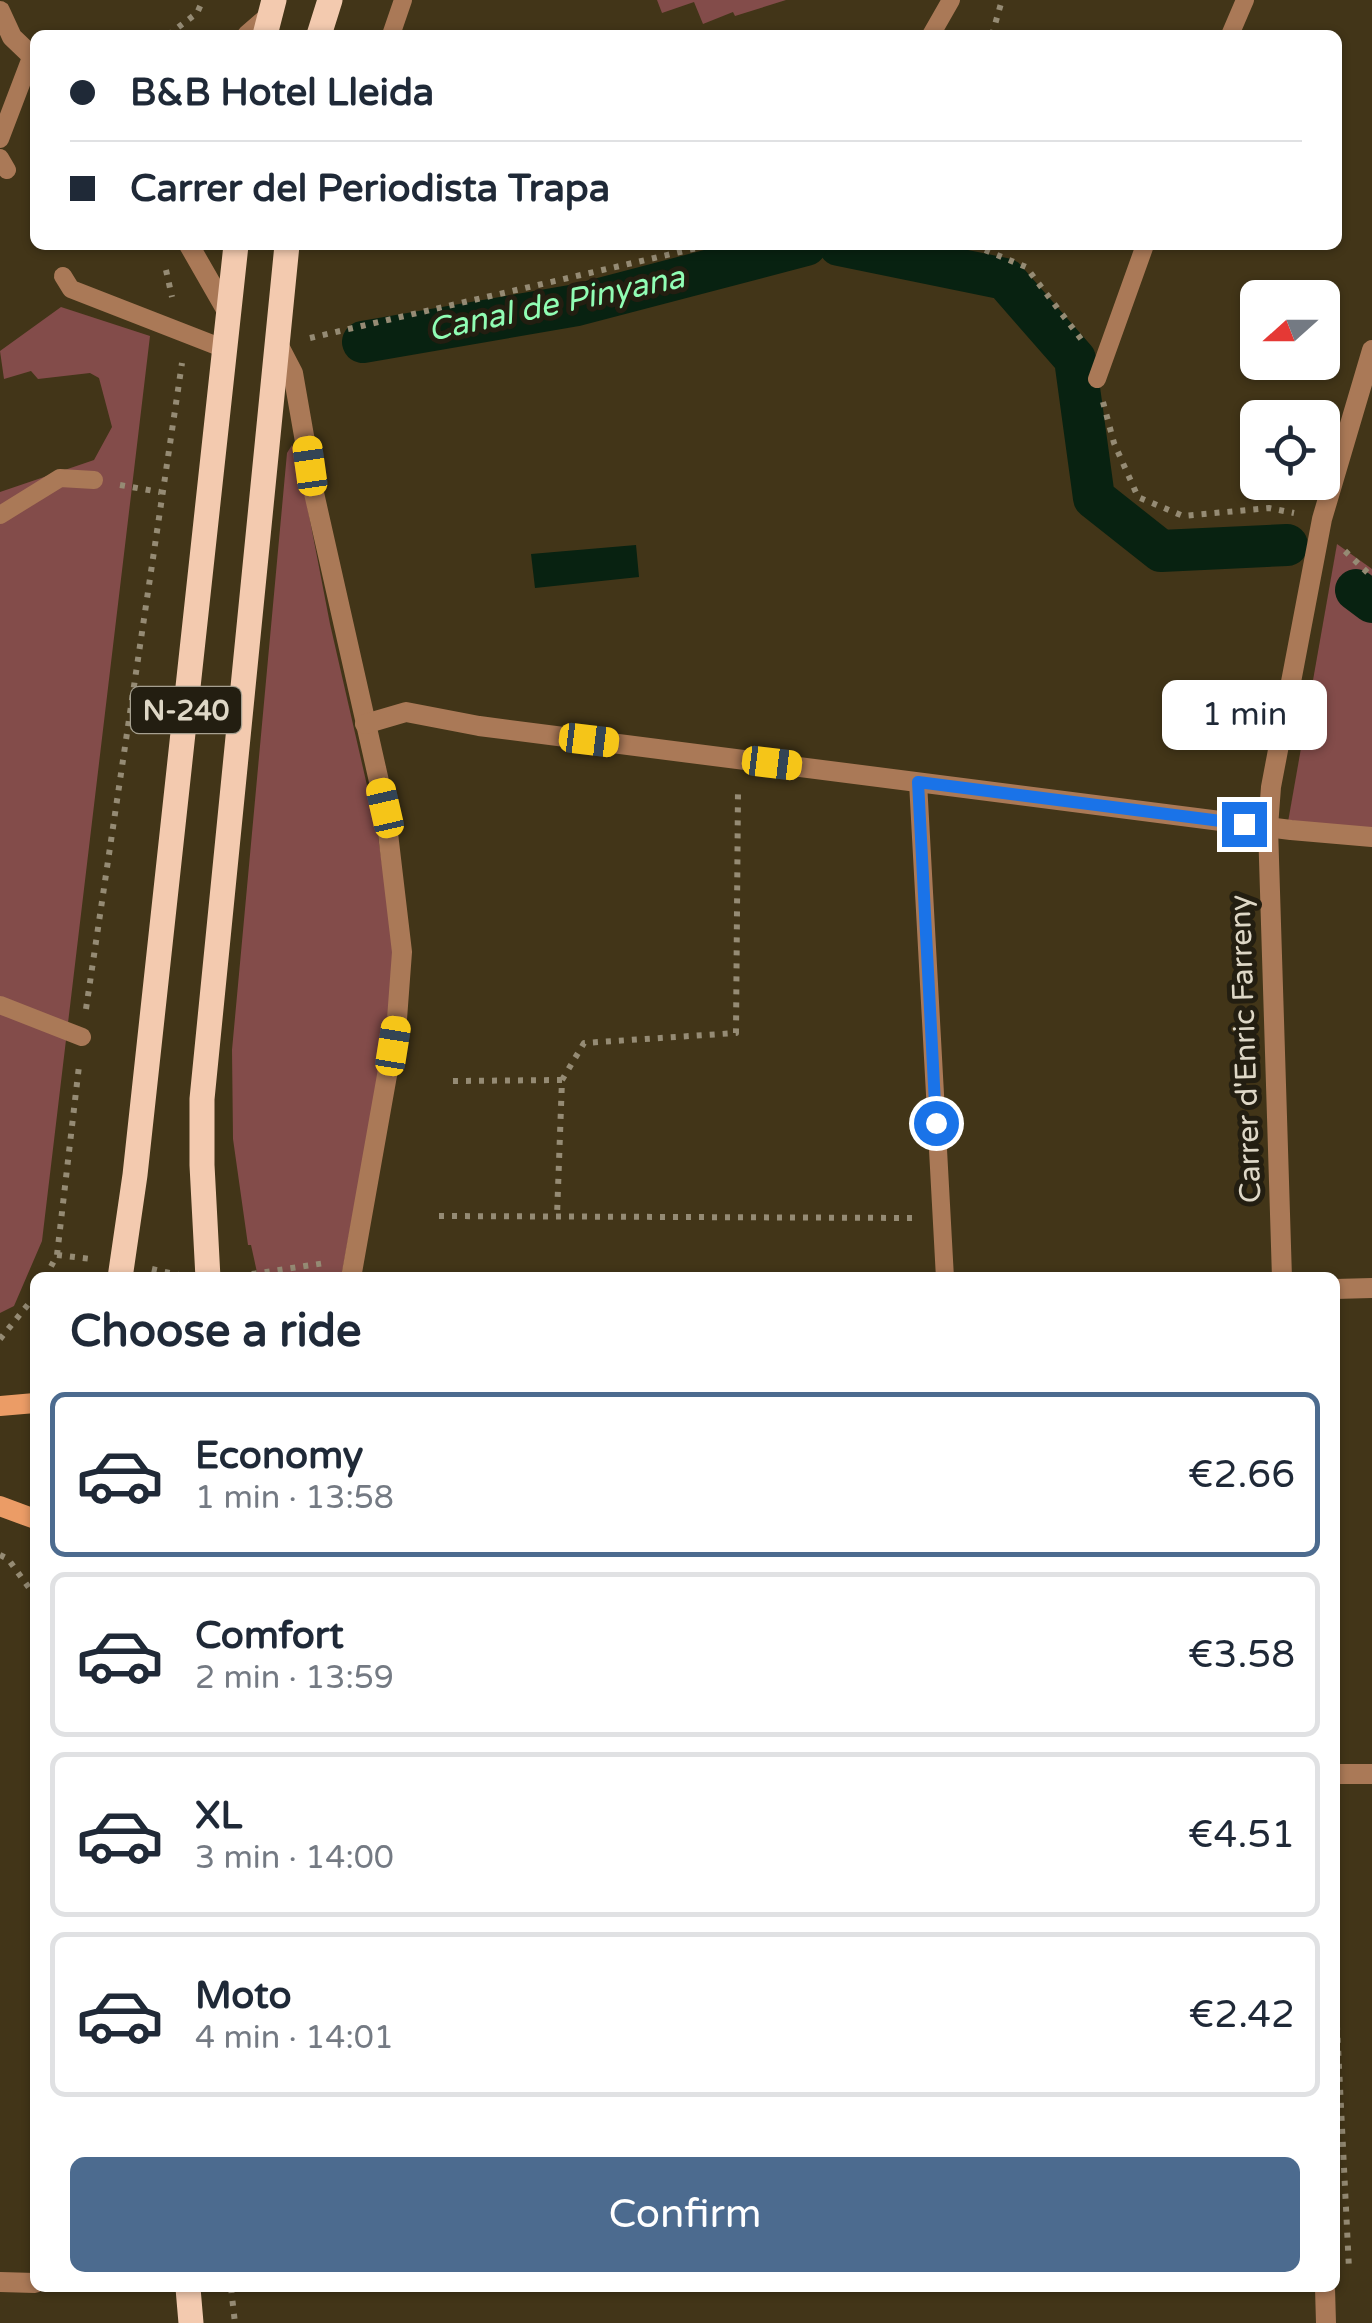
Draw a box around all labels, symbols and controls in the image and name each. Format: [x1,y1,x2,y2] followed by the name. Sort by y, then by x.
[130,70,434,116] text: B&B Hotel Lleida
[130,166,610,212] text: Carrer del Periodista Trapa
[424,258,689,350] water label: Canal de Pinyana
[1240,280,1340,380] north arrow
[1240,280,1340,500] map controls
[1240,400,1340,500] button: locate
[291,434,329,498] car
[1162,679,1326,749] callout: 1 min
[131,687,241,733] road number: N-240
[1202,696,1287,734] text: 1 min
[557,721,621,759] car
[740,744,804,782] car
[364,775,406,841] car
[1222,802,1267,847] route end
[1222,894,1269,1204] street label: Carrer d'Enric Farreny
[373,1014,413,1078] car
[914,1101,959,1146] route start
[70,1305,361,1359] text: Choose a ride
[75,1430,165,1520] icon: car
[195,1433,363,1479] text: Economy
[1188,1452,1295,1498] text: €2.66
[195,1479,394,1517] text: 1 min · 13:58
[75,1610,165,1700] icon: car
[195,1613,344,1659] text: Comfort
[1188,1632,1295,1678] text: €3.58
[195,1659,394,1697] text: 2 min · 13:59
[75,1790,165,1880] icon: car
[195,1793,242,1839] text: XL
[1188,1812,1295,1858] text: €4.51
[195,1839,394,1877] text: 3 min · 14:00
[75,1970,165,2060] icon: car
[195,1973,291,2019] text: Moto
[1188,1992,1295,2038] text: €2.42
[195,2019,394,2057] text: 4 min · 14:01
[70,2157,1300,2272] button: Confirm

